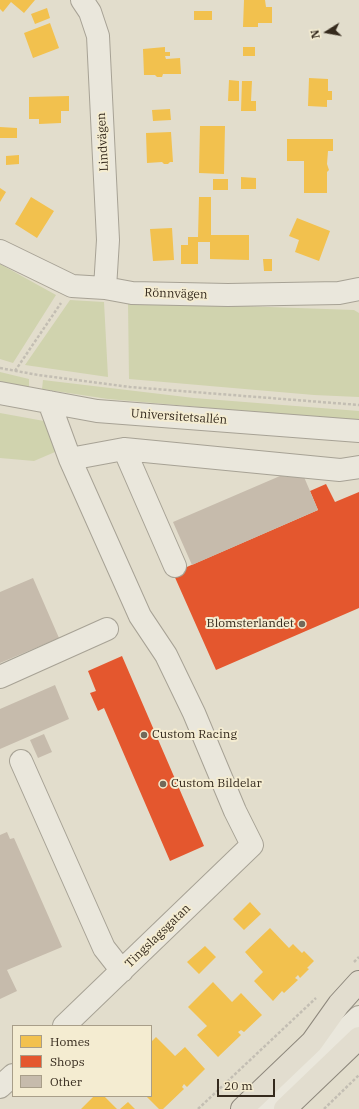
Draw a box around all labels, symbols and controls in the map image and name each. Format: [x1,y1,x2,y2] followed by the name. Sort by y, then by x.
[307,12,347,52] north arrow
[308,29,323,40] text: N
[94,112,112,172] street label: Lindvägen
[144,286,208,302] street label: Rönnvägen
[130,406,228,428] street label: Universitetsallén
[207,617,294,631] place label: Blomsterlandet
[297,619,307,629] marker: Blomsterlandet
[152,728,237,742] place label: Custom Racing
[139,730,149,740] marker: Custom Racing
[171,777,262,791] place label: Custom Bildelar
[158,779,168,789] marker: Custom Bildelar
[122,901,194,971] street label: Tingslagsgatan
[12,1025,152,1097] legend
[50,1034,90,1049] text: Homes
[50,1054,85,1069] text: Shops
[219,1071,277,1097] scale bar
[50,1074,82,1089] text: Other
[224,1078,253,1093] text: 20 m

